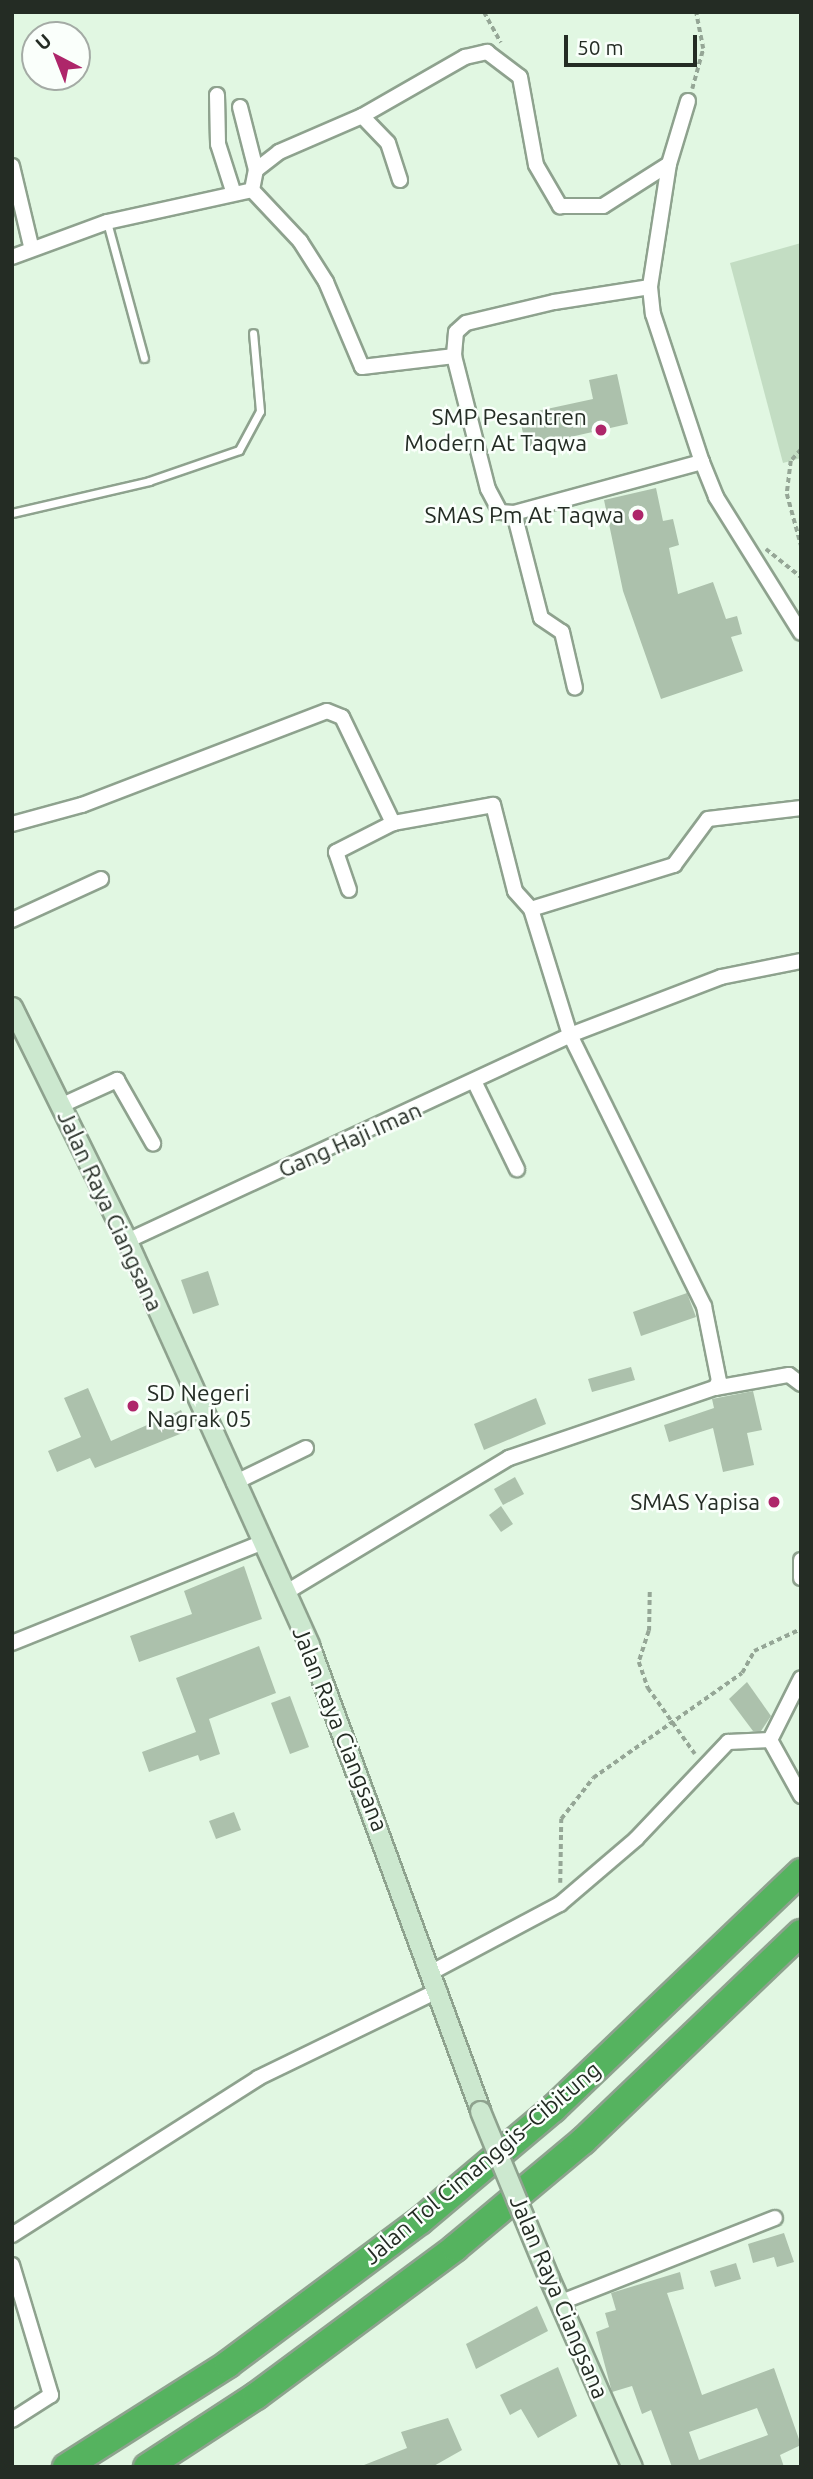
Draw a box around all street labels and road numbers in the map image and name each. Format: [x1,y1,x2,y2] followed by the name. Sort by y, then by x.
[274,1096,426,1184] street label: Gang Haji Iman
[51,1106,169,1316] street label: Jalan Raya Ciangsana
[286,1623,394,1835] street label: Jalan Raya Ciangsana
[358,2056,606,2270] street label: Jalan Tol Cimanggis–Cibitung
[504,2191,614,2403] street label: Jalan Raya Ciangsana

